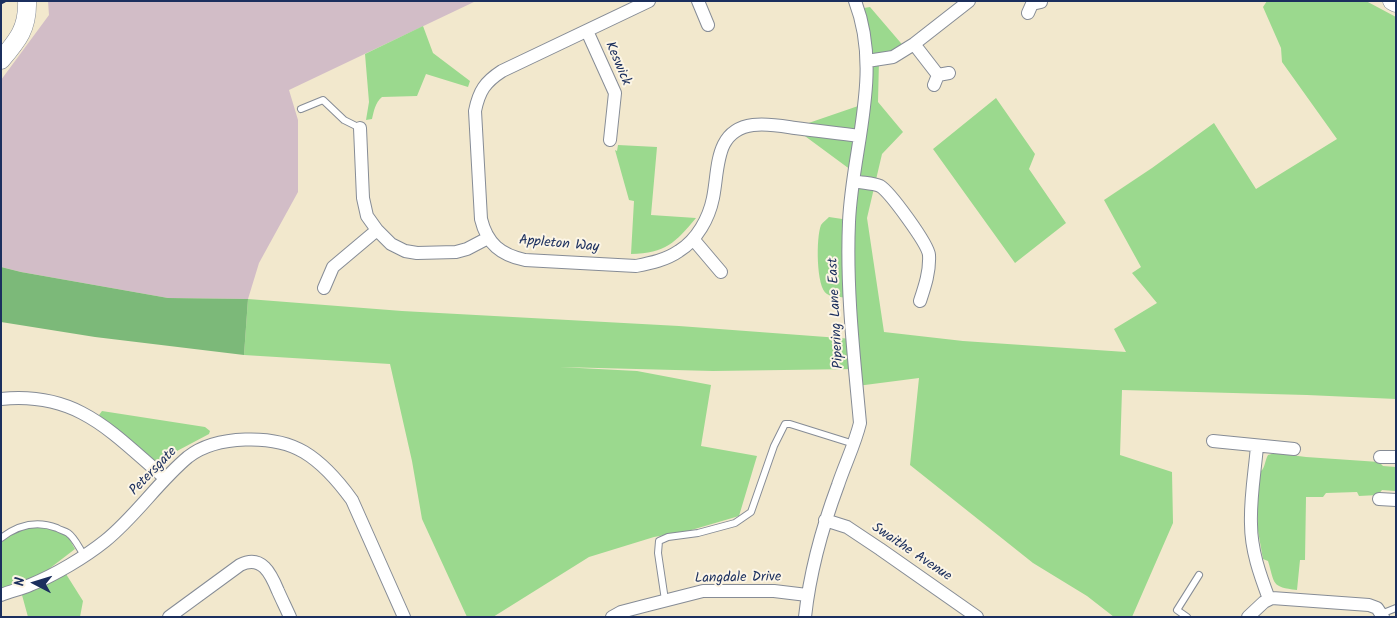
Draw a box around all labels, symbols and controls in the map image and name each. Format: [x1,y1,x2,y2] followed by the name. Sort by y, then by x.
[600,40,634,88] street label: Keswick
[518,233,600,257] street label: Appleton Way
[826,257,848,369] street label: Pipering Lane East
[127,444,181,500] street label: Petersgate
[868,520,954,586] street label: Swaithe Avenue
[10,558,60,608] north arrow
[695,570,781,588] street label: Langdale Drive
[9,576,31,587] text: N

